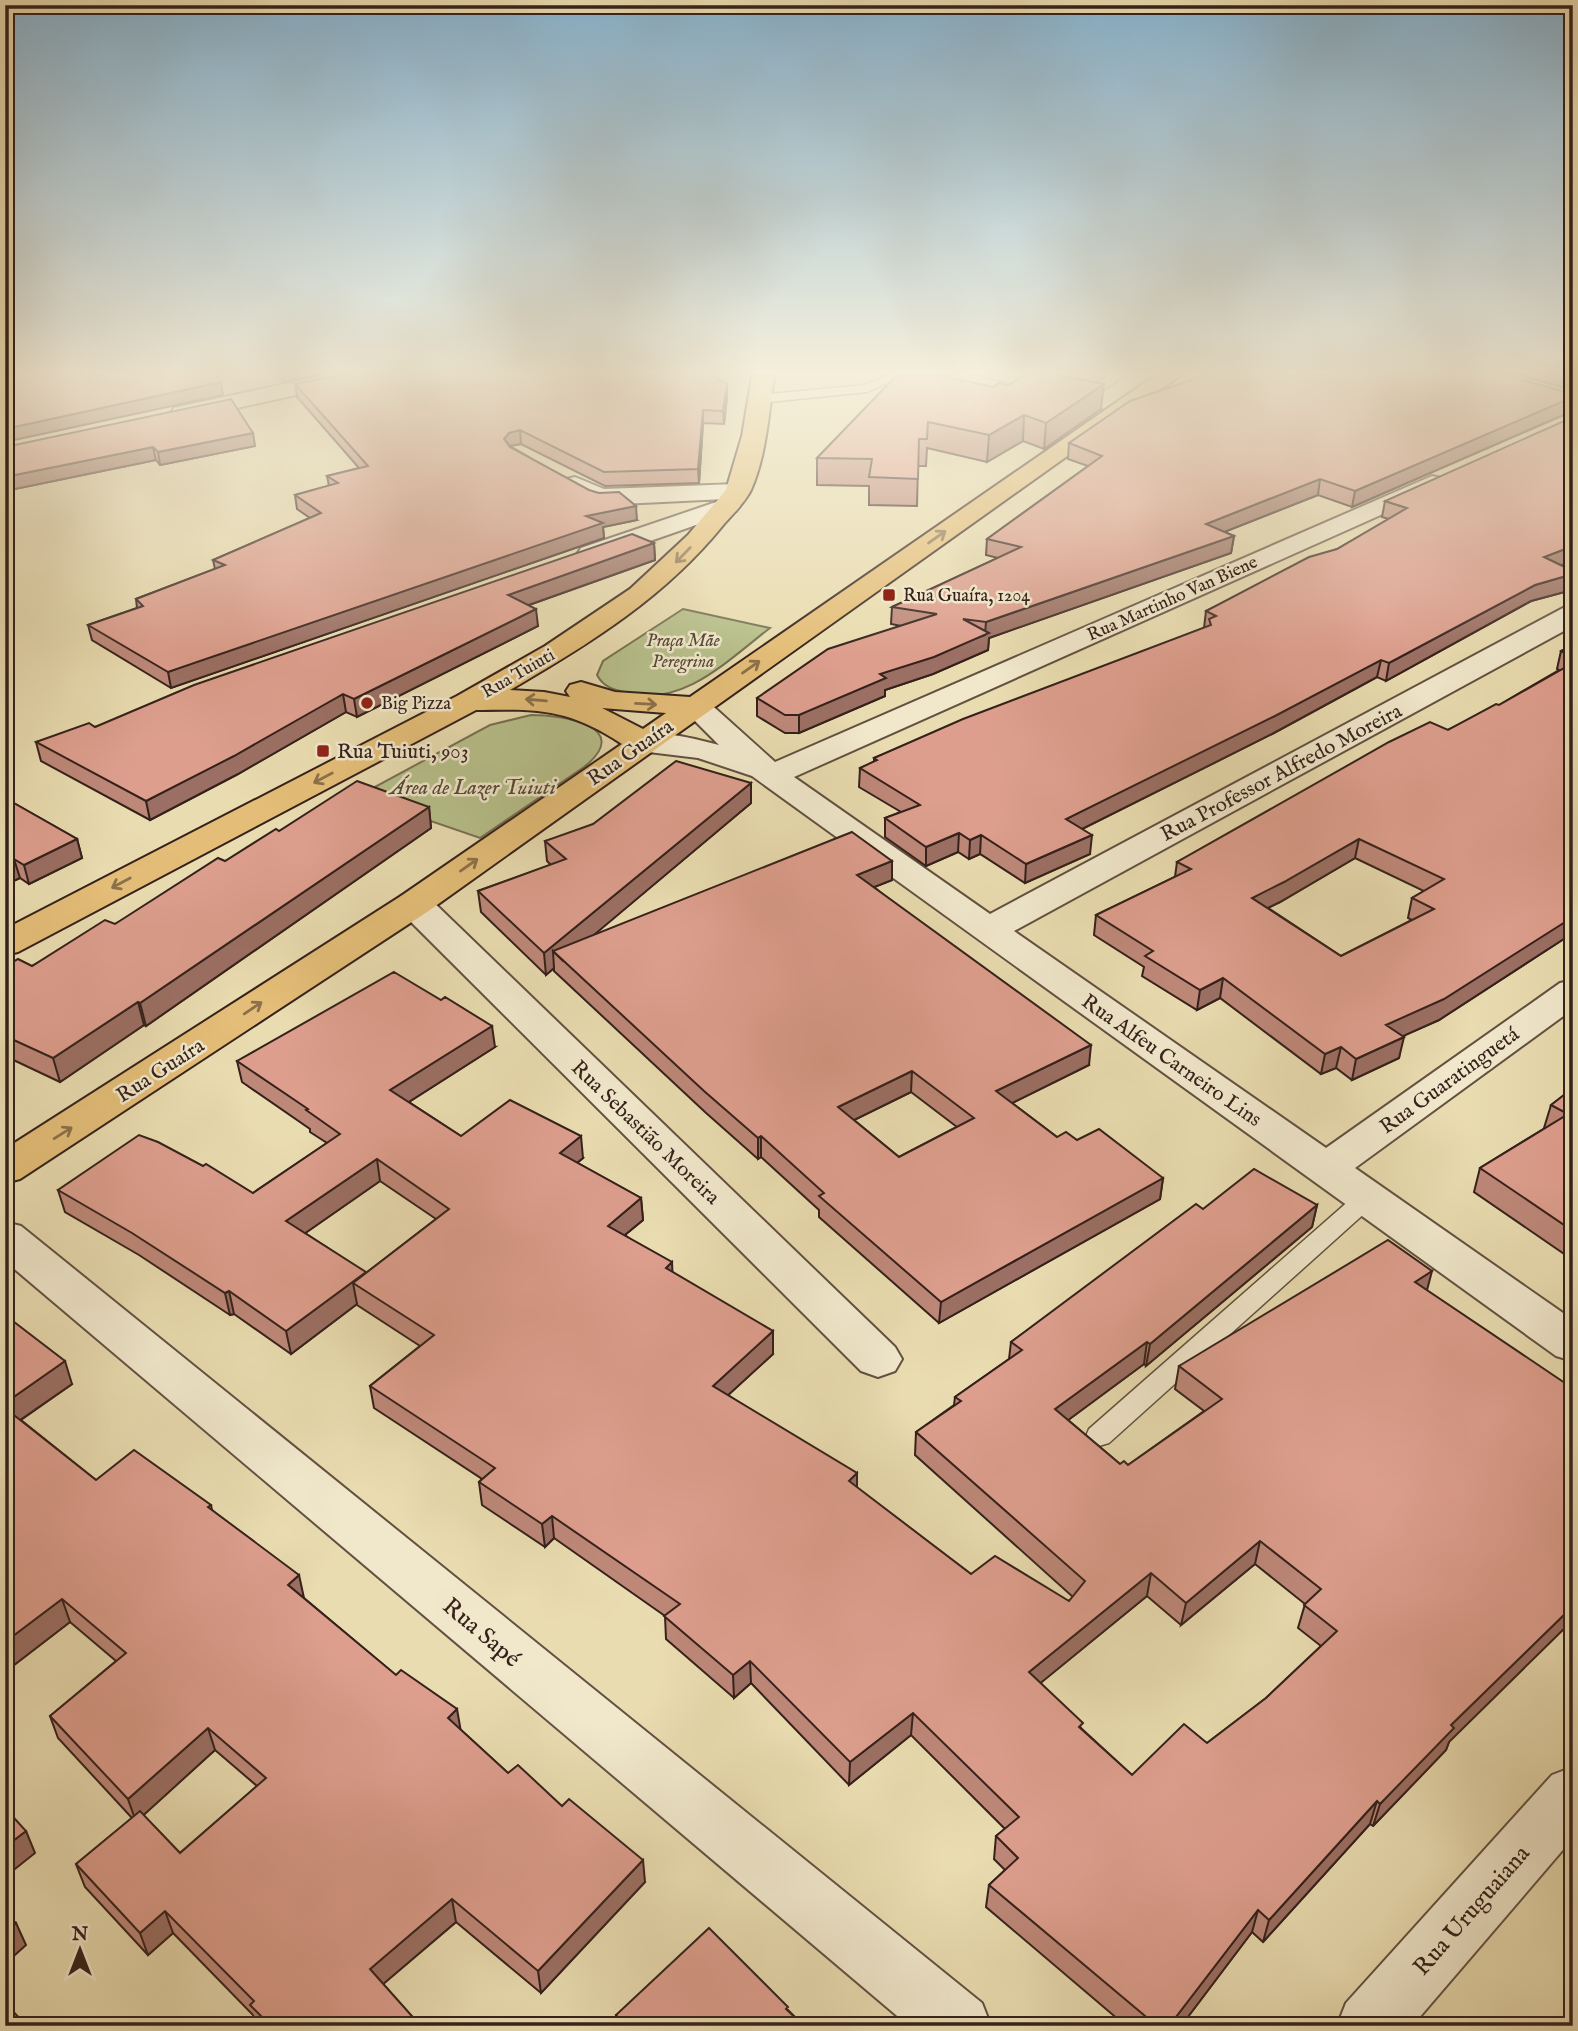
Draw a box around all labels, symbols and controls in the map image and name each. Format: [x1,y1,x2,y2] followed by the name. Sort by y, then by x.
[927,530,946,544] one-way arrow
[675,546,692,563] one-way arrow
[1084,551,1262,647] street label: Rua Martinho Van Biene
[903,585,1030,608] place label: Rua Guaíra, 1204
[881,587,897,603] marker: Rua Guaíra, 1204
[646,630,720,674] park label: Praça Mãe Peregrina
[478,644,560,704] street label: Rua Tuiuti
[740,660,760,674] one-way arrow
[381,693,451,716] place label: Big Pizza
[525,693,547,706] one-way arrow
[359,695,375,711] marker: Big Pizza
[634,698,657,711] one-way arrow
[1156,698,1408,849] street label: Rua Professor Alfredo Moreira
[582,713,680,793] street label: Rua Guaíra
[337,739,469,766] place label: Rua Tuiuti, 903
[315,743,331,759] marker: Rua Tuiuti, 903
[313,772,334,785] one-way arrow
[388,774,558,802] park label: Área de Lazer Tuiuti
[459,858,478,872] one-way arrow
[111,877,132,891] one-way arrow
[1076,989,1267,1134] street label: Rua Alfeu Carneiro Lins
[243,1001,263,1015] one-way arrow
[1375,1021,1526,1141] street label: Rua Guaratinguetá
[112,1032,211,1110] street label: Rua Guaíra
[565,1055,726,1212] street label: Rua Sebastião Moreira
[52,1125,72,1139] one-way arrow
[435,1591,527,1675] street label: Rua Sapé
[1407,1839,1538,1983] street label: Rua Uruguaiana
[46,1916,116,1986] north arrow
[71,1923,89,1947] text: N

